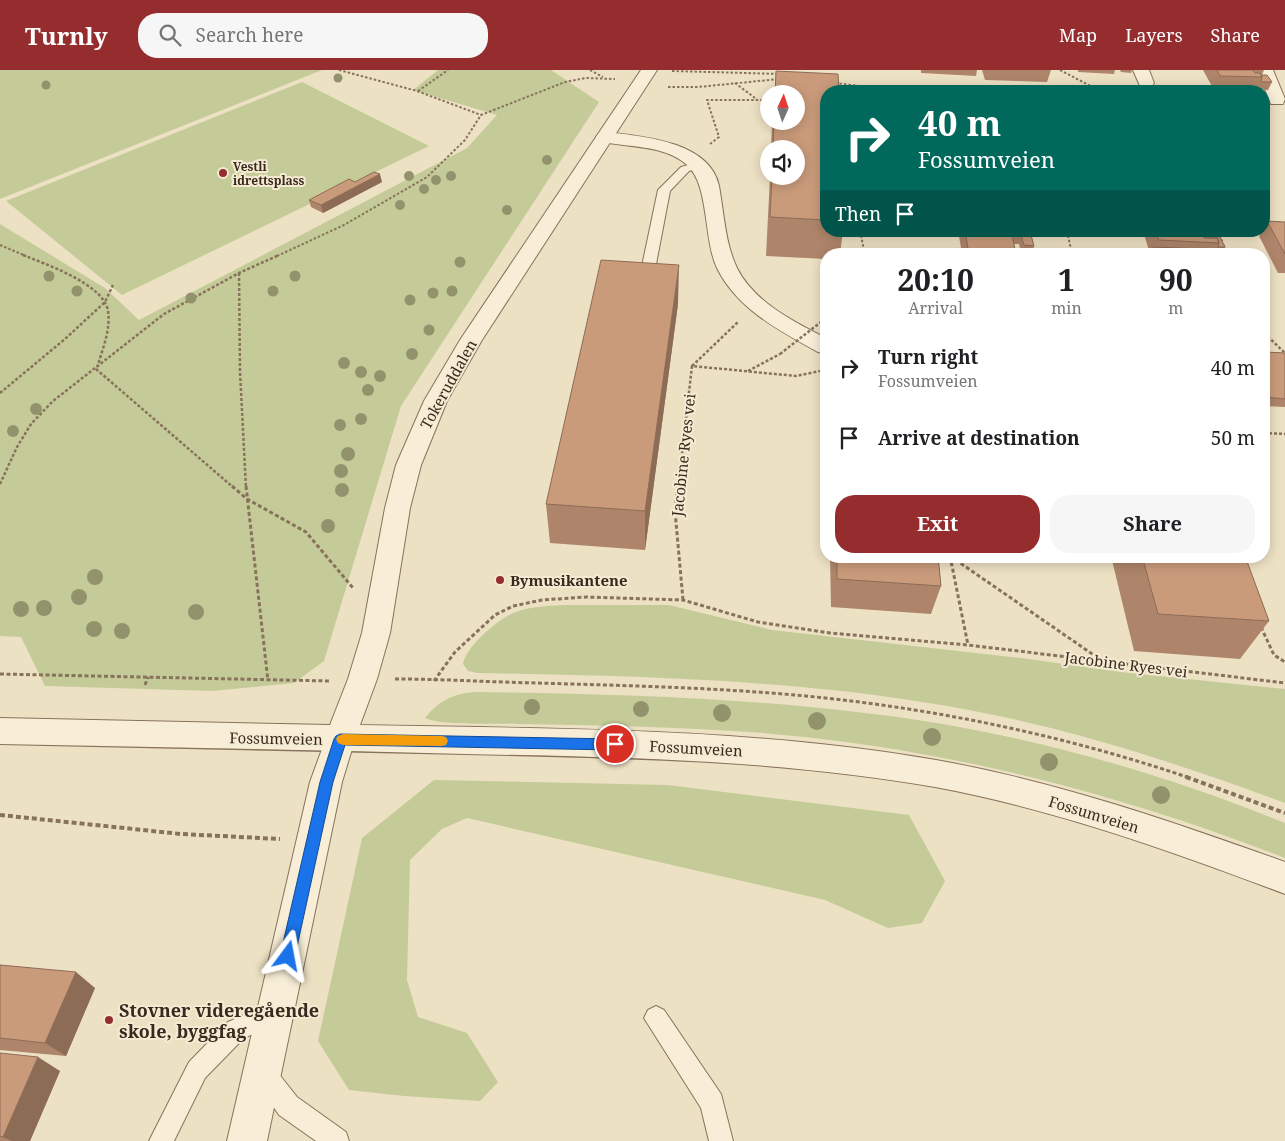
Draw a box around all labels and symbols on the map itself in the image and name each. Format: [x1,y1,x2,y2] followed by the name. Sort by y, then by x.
[760,85,805,130] north arrow
[233,158,305,189] place label: Vestli idrettsplass
[217,167,229,179] marker: Vestli idrettsplass
[415,335,481,432] street label: Tokeruddalen
[666,392,699,519] street label: Jacobine Ryes vei
[510,570,628,590] place label: Bymusikantene
[494,574,506,586] marker: Bymusikantene
[1062,646,1189,681] street label: Jacobine Ryes vei
[594,723,636,765] pin
[229,727,323,749] street label: Fossumveien
[649,736,743,760] street label: Fossumveien
[1046,791,1142,837] street label: Fossumveien
[261,929,313,981] position arrow
[119,998,319,1043] place label: Stovner videregående skole, byggfag
[103,1014,115,1026] marker: Stovner videregående skole, byggfag

